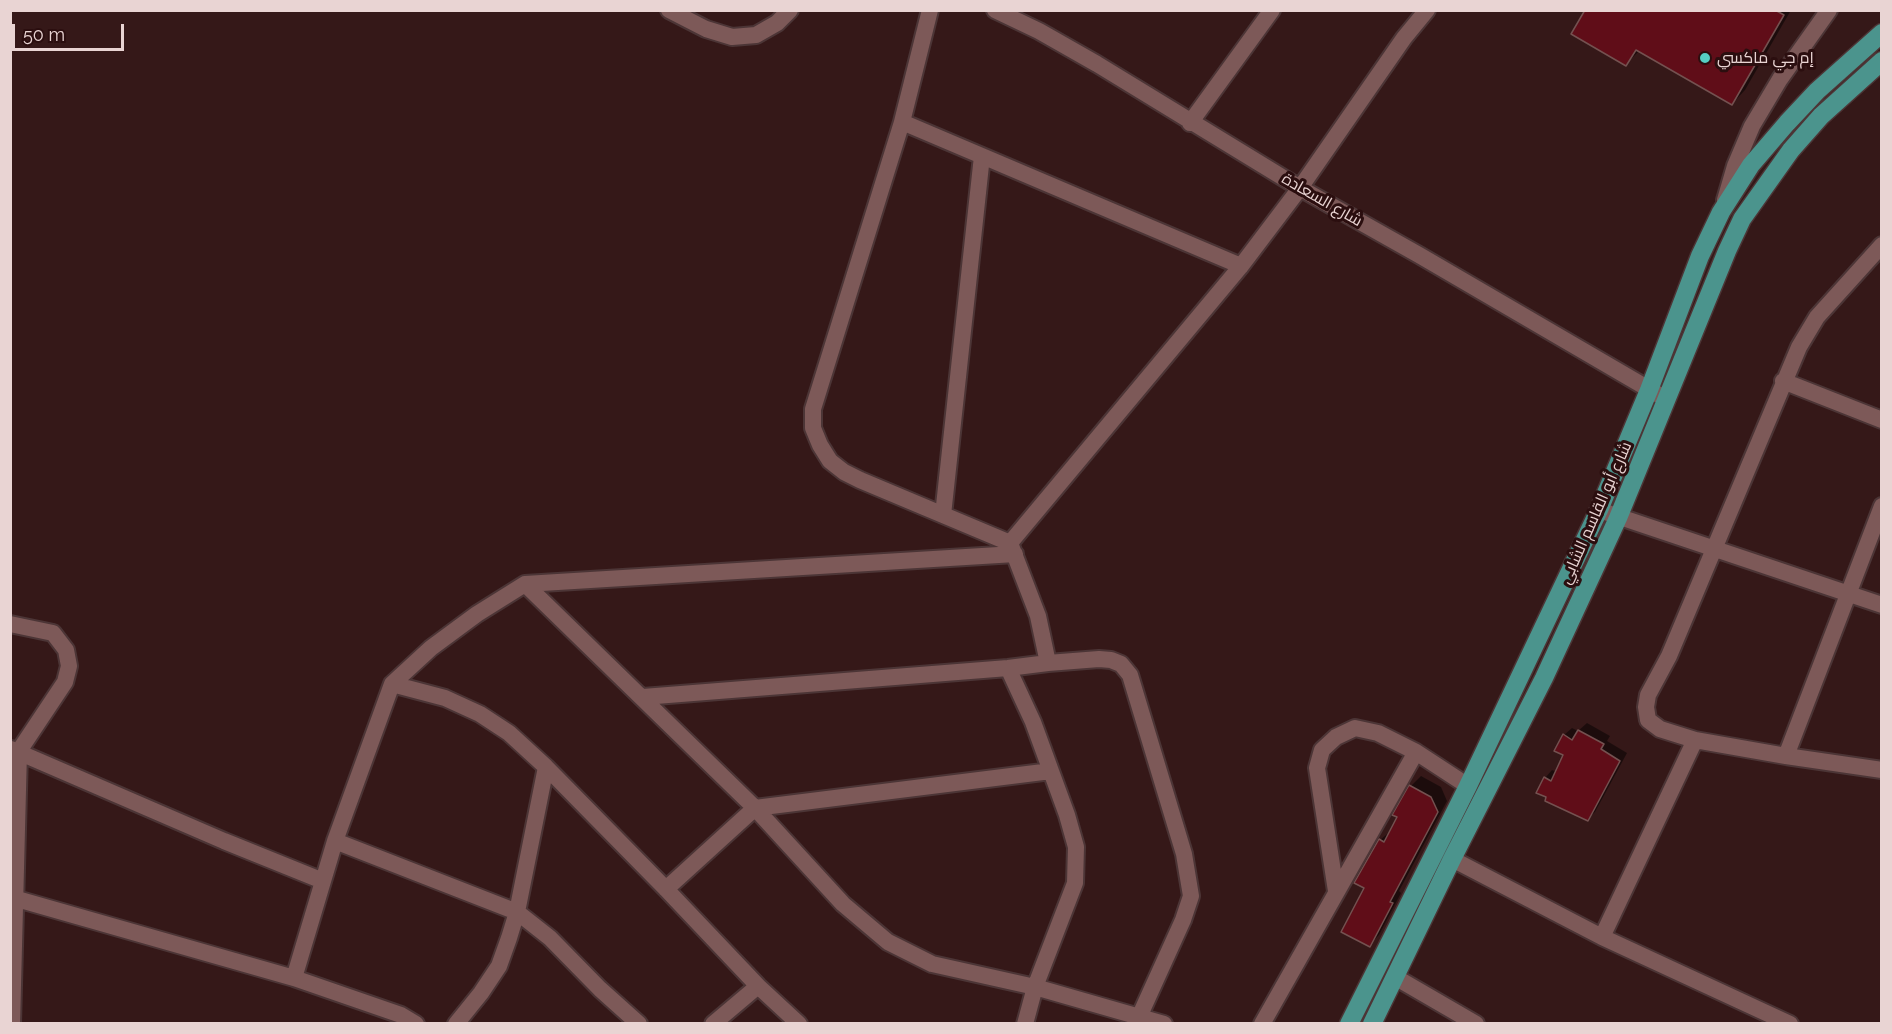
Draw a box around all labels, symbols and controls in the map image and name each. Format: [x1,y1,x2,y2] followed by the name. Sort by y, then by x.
[15,12,128,50] scale bar
[23,24,65,45] text: 50 m
[1717,48,1814,68] place label: إم جي ماكسي
[1698,51,1712,65] marker: إم جي ماكسي
[1278,169,1366,231] street label: شارع السعادة
[1556,439,1636,587] street label: شارع أبو القاسم الشابي

